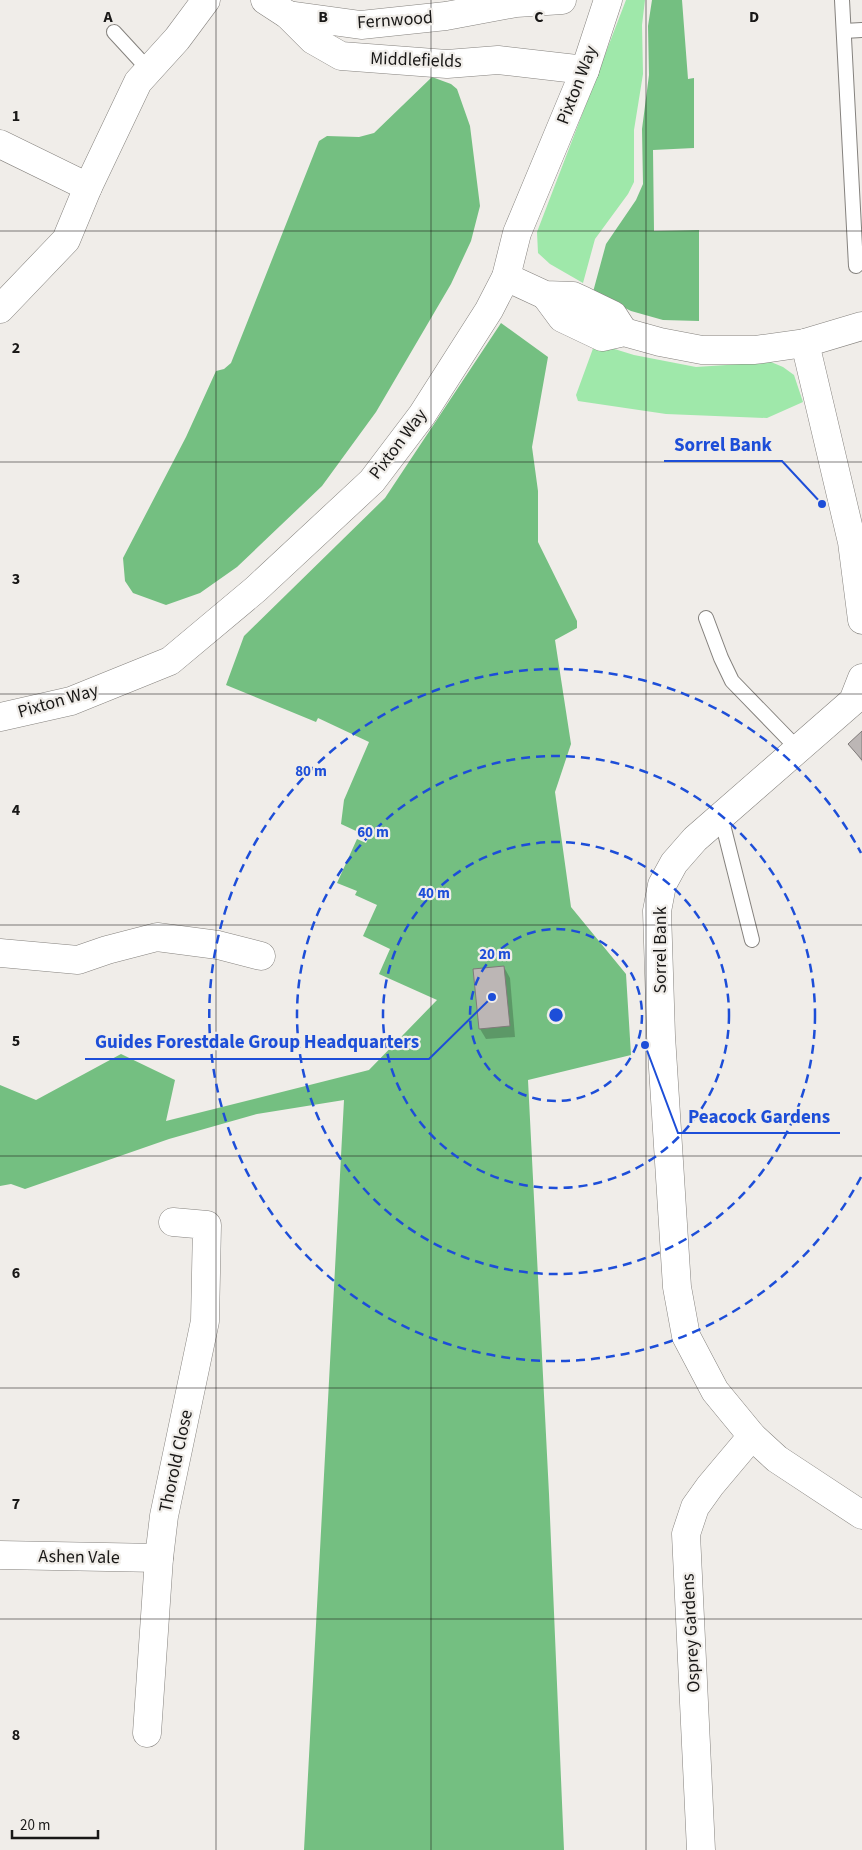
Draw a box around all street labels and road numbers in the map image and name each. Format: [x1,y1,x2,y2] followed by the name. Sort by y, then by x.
[356,5,434,35] street label: Fernwood
[551,41,604,128] street label: Pixton Way
[370,46,462,74] street label: Middlefields
[363,403,433,485] street label: Pixton Way
[15,677,102,724] street label: Pixton Way
[648,906,673,994] street label: Sorrel Bank
[153,1407,199,1515] street label: Thorold Close
[38,1544,120,1570] street label: Ashen Vale
[675,1573,707,1693] street label: Osprey Gardens

